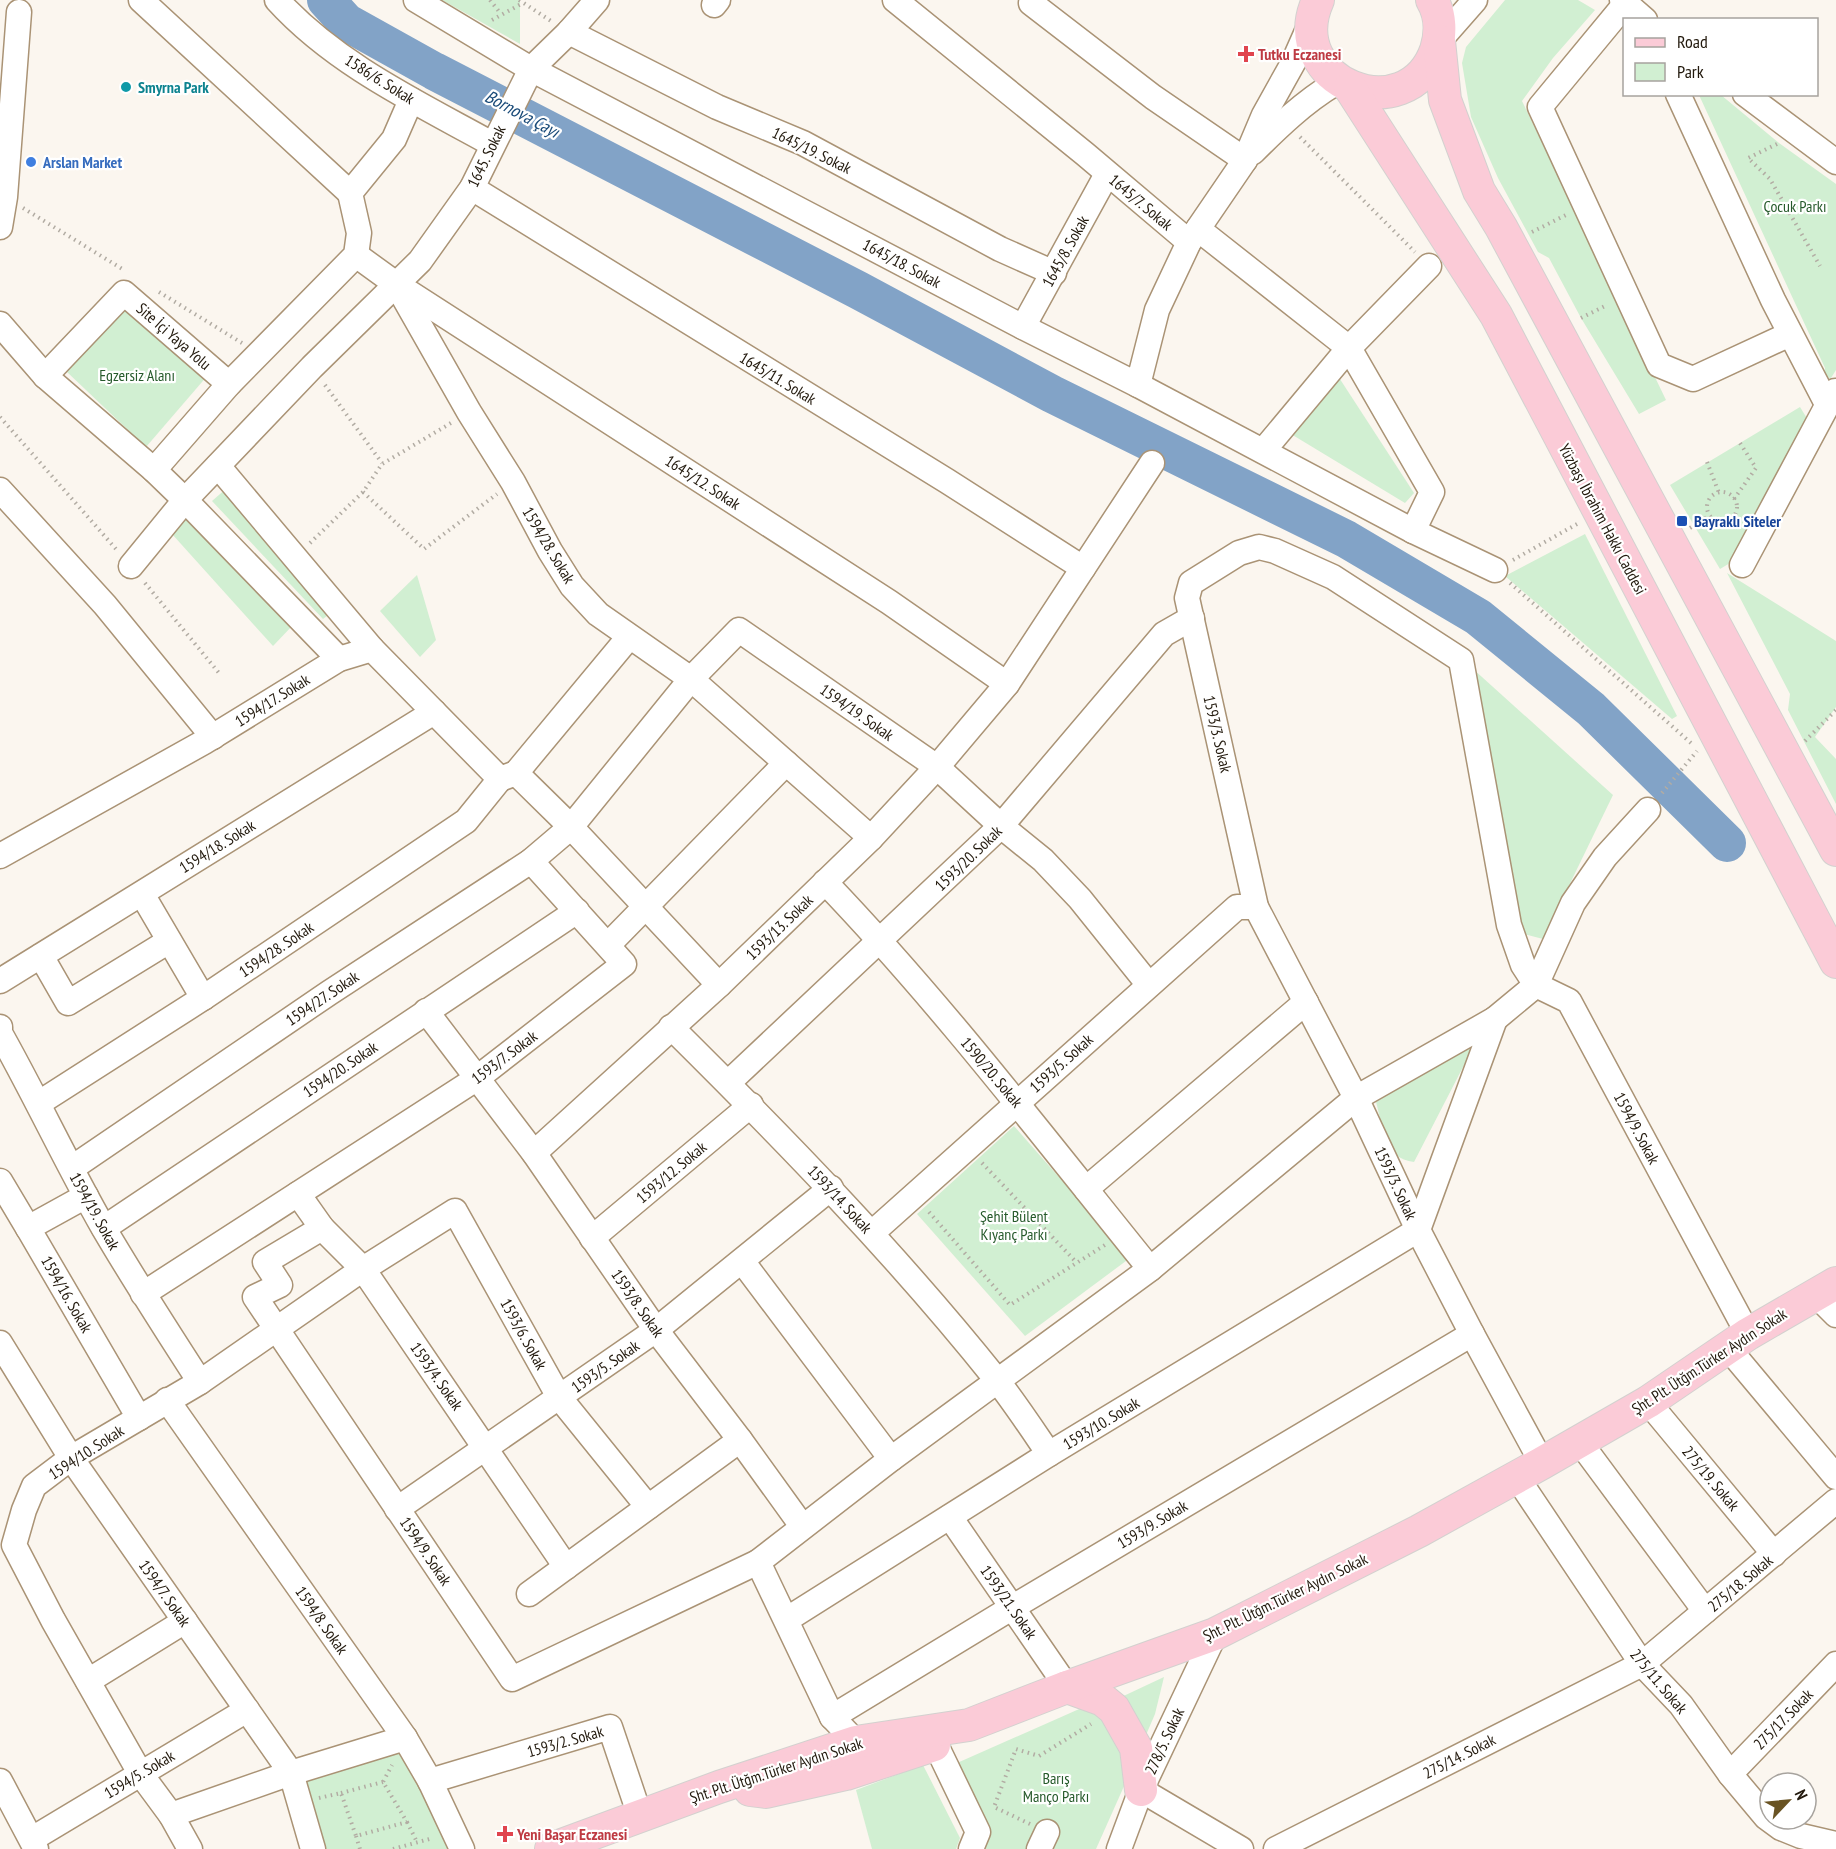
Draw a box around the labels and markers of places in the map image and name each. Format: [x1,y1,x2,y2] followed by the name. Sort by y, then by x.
[1258,44,1342,64] place label: Tutku Eczanesi
[1239,47,1253,61] marker: Tutku Eczanesi
[138,77,209,97] place label: Smyrna Park
[119,80,133,94] marker: Smyrna Park
[42,152,122,172] place label: Arslan Market
[24,155,38,169] marker: Arslan Market
[1694,511,1781,531] place label: Bayraklı Siteler
[1675,514,1689,528] marker: Bayraklı Siteler
[516,1824,628,1844] place label: Yeni Başar Eczanesi
[498,1827,512,1841] marker: Yeni Başar Eczanesi

